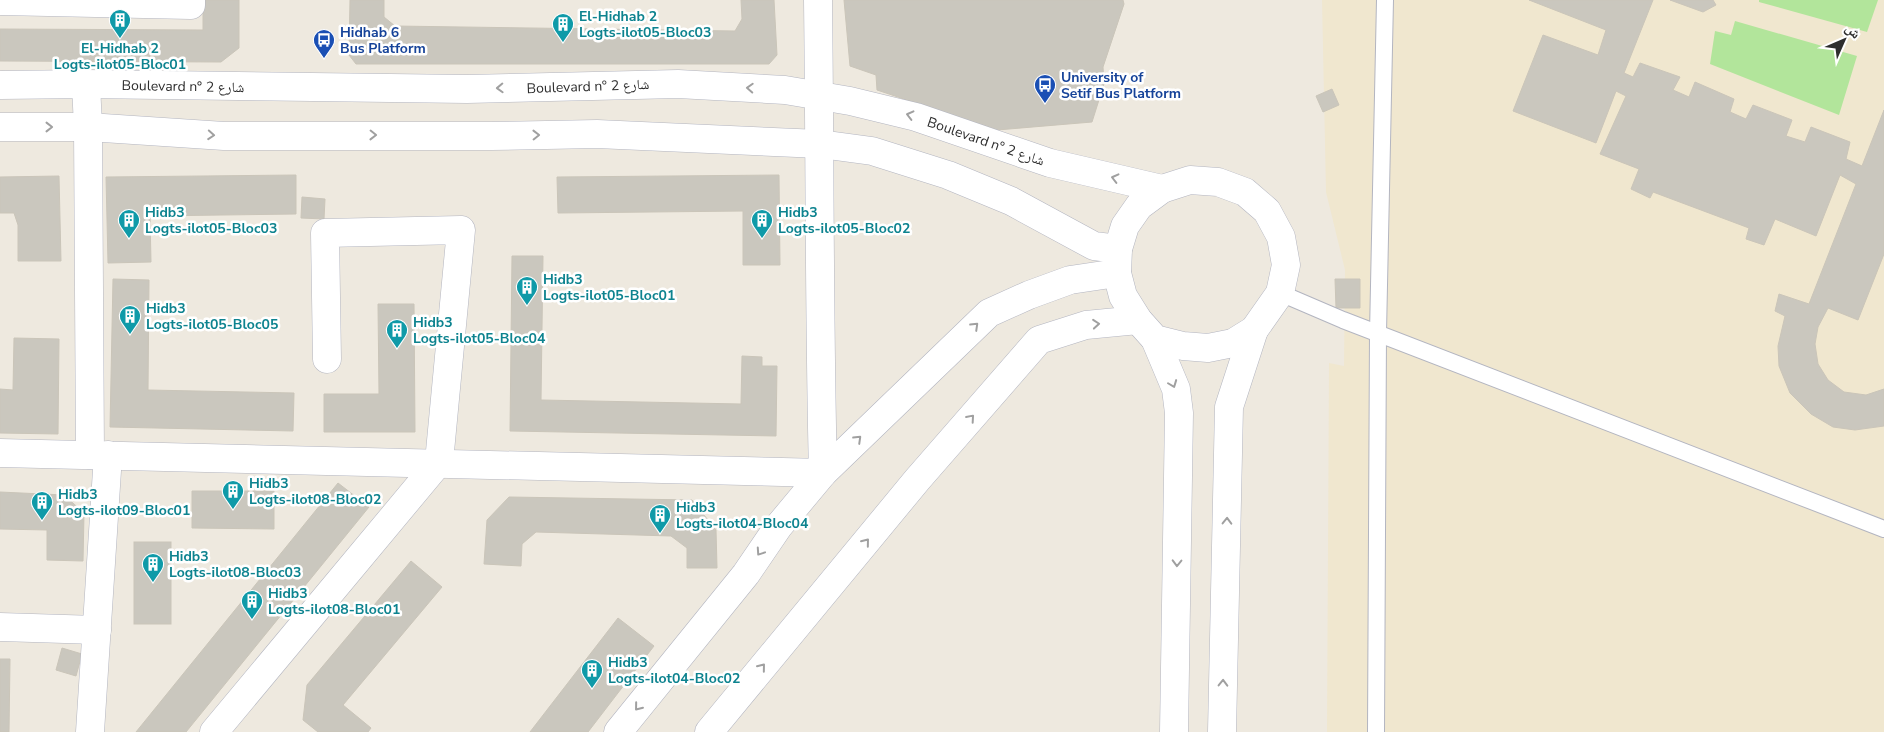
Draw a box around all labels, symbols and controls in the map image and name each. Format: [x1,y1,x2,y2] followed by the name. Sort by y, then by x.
[579,7,711,42] place label: El-Hidhab 2 Logts-ilot05-Bloc03
[108,8,132,39] building icon: El-Hidhab 2 Logts-ilot05-Bloc01
[551,12,575,43] building icon: El-Hidhab 2 Logts-ilot05-Bloc03
[1819,15,1869,65] north arrow
[1841,19,1865,43] text: ش
[340,23,426,58] place label: Hidhab 6 Bus Platform
[312,28,336,59] bus stop icon: Hidhab 6 Bus Platform
[54,39,186,74] place label: El-Hidhab 2 Logts-ilot05-Bloc01
[1061,68,1181,103] place label: University of Setif Bus Platform
[1033,73,1057,104] bus stop icon: University of Setif Bus Platform
[526,75,650,98] street label: Boulevard n° شارع 2
[121,76,245,97] street label: Boulevard n° شارع 2
[746,82,754,93] one-way arrow
[496,83,504,94] one-way arrow
[905,110,914,121] one-way arrow
[925,113,1047,170] street label: Boulevard n° شارع 2
[45,122,53,132] one-way arrow
[207,129,215,140] one-way arrow
[370,130,378,140] one-way arrow
[532,130,540,140] one-way arrow
[1111,173,1119,183] one-way arrow
[145,203,277,238] place label: Hidb3 Logts-ilot05-Bloc03
[778,203,910,238] place label: Hidb3 Logts-ilot05-Bloc02
[117,208,141,239] building icon: Hidb3 Logts-ilot05-Bloc03
[750,208,774,239] building icon: Hidb3 Logts-ilot05-Bloc02
[543,270,675,305] place label: Hidb3 Logts-ilot05-Bloc01
[515,275,539,306] building icon: Hidb3 Logts-ilot05-Bloc01
[146,299,278,334] place label: Hidb3 Logts-ilot05-Bloc05
[118,304,142,335] building icon: Hidb3 Logts-ilot05-Bloc05
[413,313,546,348] place label: Hidb3 Logts-ilot05-Bloc04
[385,318,409,349] building icon: Hidb3 Logts-ilot05-Bloc04
[1092,319,1100,330] one-way arrow
[969,323,978,332] one-way arrow
[1167,379,1177,388] one-way arrow
[965,415,974,424] one-way arrow
[852,436,861,445] one-way arrow
[249,474,381,509] place label: Hidb3 Logts-ilot08-Bloc02
[221,479,245,510] building icon: Hidb3 Logts-ilot08-Bloc02
[58,485,190,520] place label: Hidb3 Logts-ilot09-Bloc01
[30,490,54,521] building icon: Hidb3 Logts-ilot09-Bloc01
[676,498,809,533] place label: Hidb3 Logts-ilot04-Bloc04
[648,503,672,534] building icon: Hidb3 Logts-ilot04-Bloc04
[1222,517,1232,524] one-way arrow
[860,539,868,548] one-way arrow
[169,547,301,582] place label: Hidb3 Logts-ilot08-Bloc03
[757,547,766,556] one-way arrow
[141,552,165,583] building icon: Hidb3 Logts-ilot08-Bloc03
[1172,560,1182,567] one-way arrow
[268,584,400,619] place label: Hidb3 Logts-ilot08-Bloc01
[240,589,264,620] building icon: Hidb3 Logts-ilot08-Bloc01
[608,653,740,688] place label: Hidb3 Logts-ilot04-Bloc02
[580,658,604,689] building icon: Hidb3 Logts-ilot04-Bloc02
[757,664,766,673] one-way arrow
[1218,679,1228,687] one-way arrow
[635,701,643,710] one-way arrow

